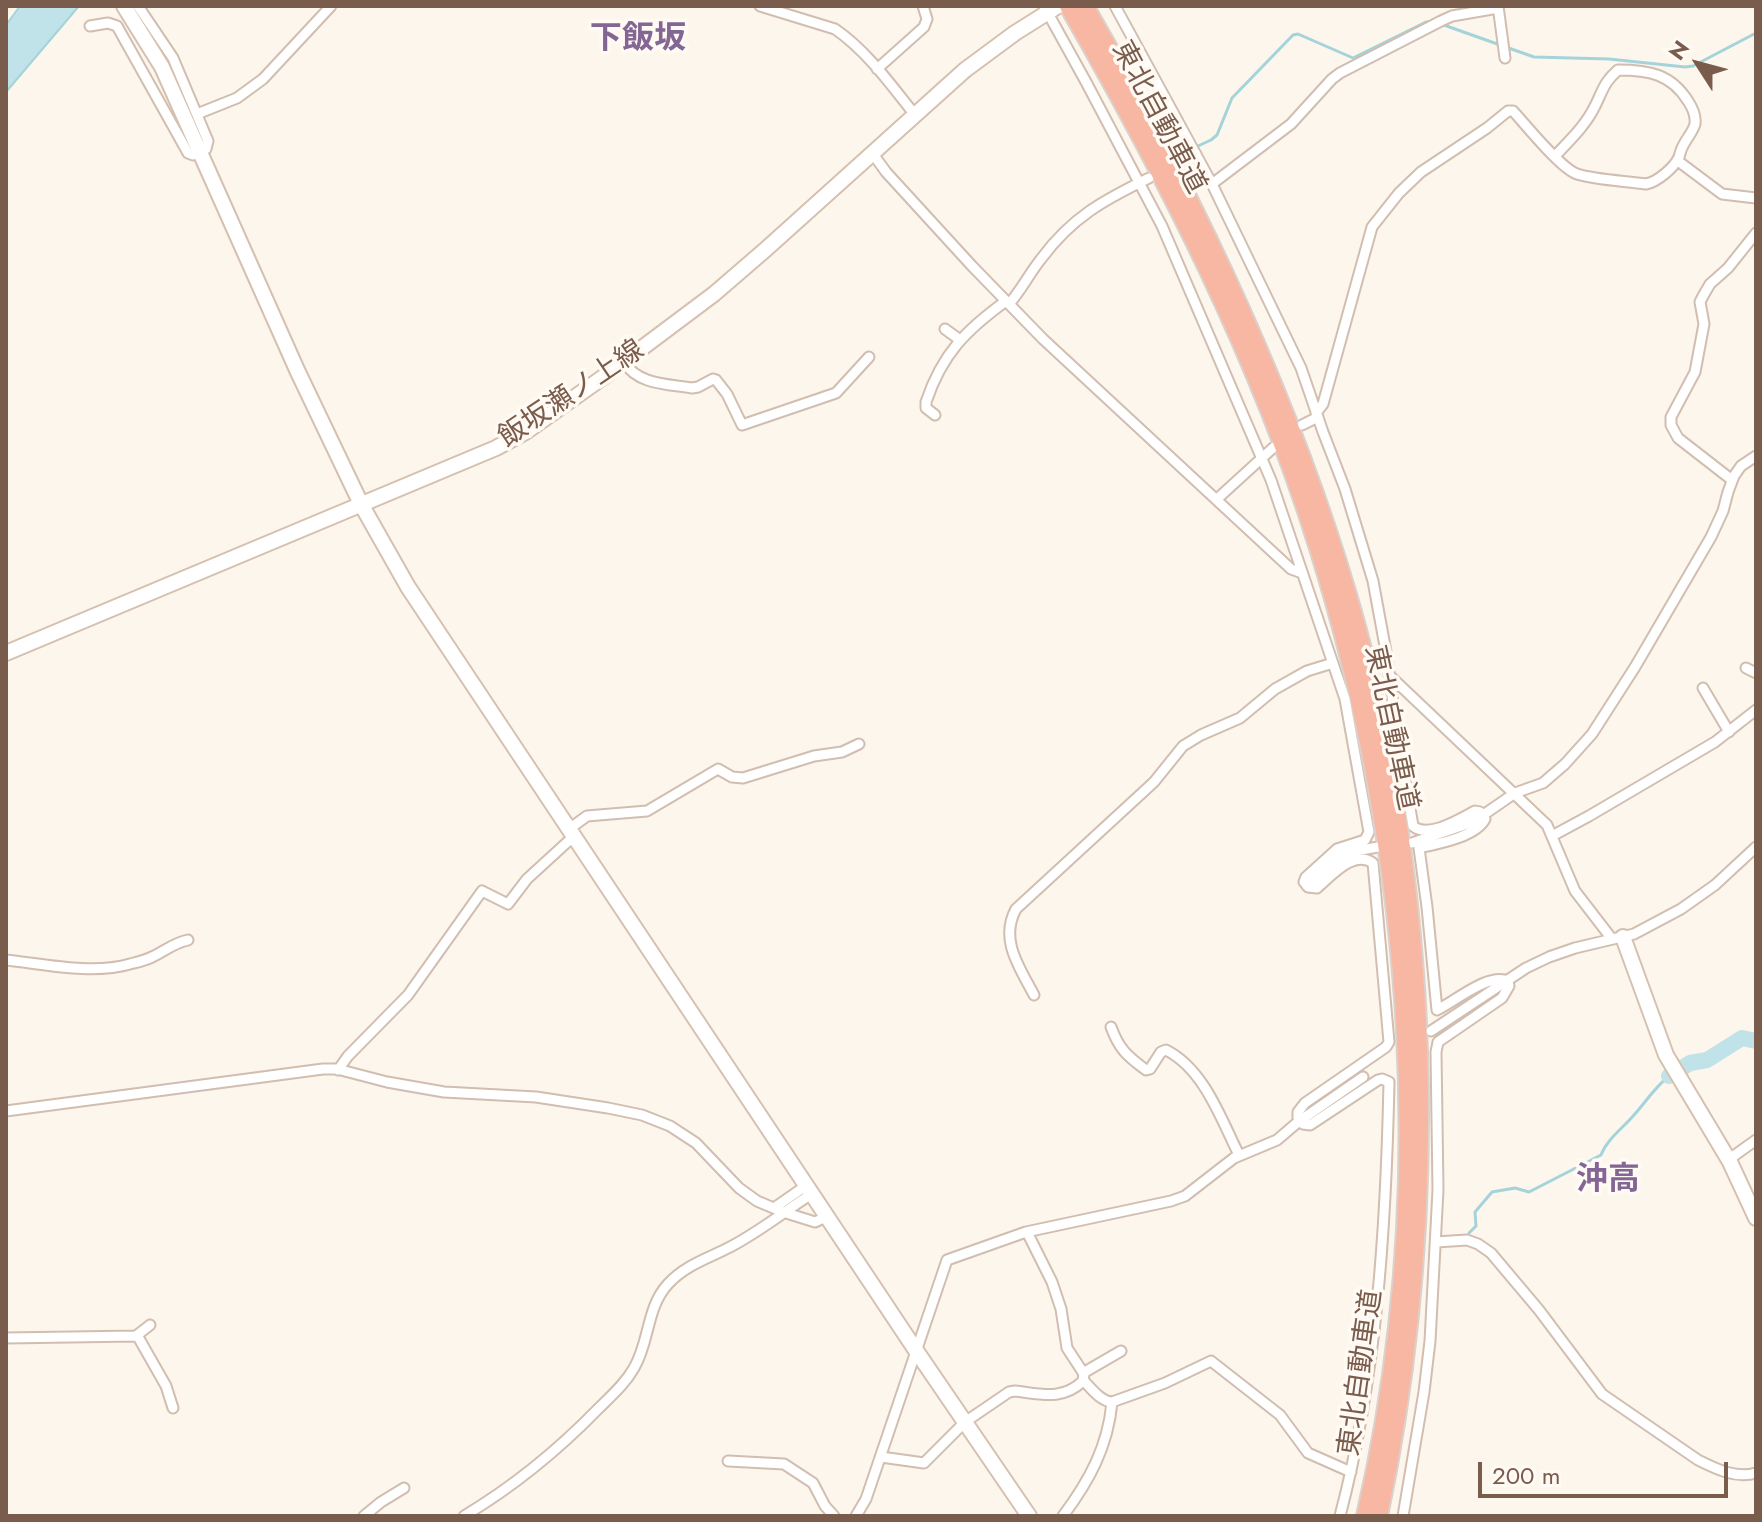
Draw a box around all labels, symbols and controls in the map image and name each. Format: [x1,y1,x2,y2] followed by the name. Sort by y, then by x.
[590,21,686,59] district label: 下飯坂
[1658,24,1738,104] north arrow
[1661,33,1697,66] text: N
[1104,36,1212,200] street label: 東北自動車道
[493,334,651,456] street label: 飯坂瀬ノ上線
[1356,642,1424,814] street label: 東北自動車道
[1576,1162,1640,1200] district label: 沖高
[1334,1287,1390,1459] street label: 東北自動車道
[1482,1446,1732,1496] scale bar
[1492,1458,1560,1493] text: 200 m

